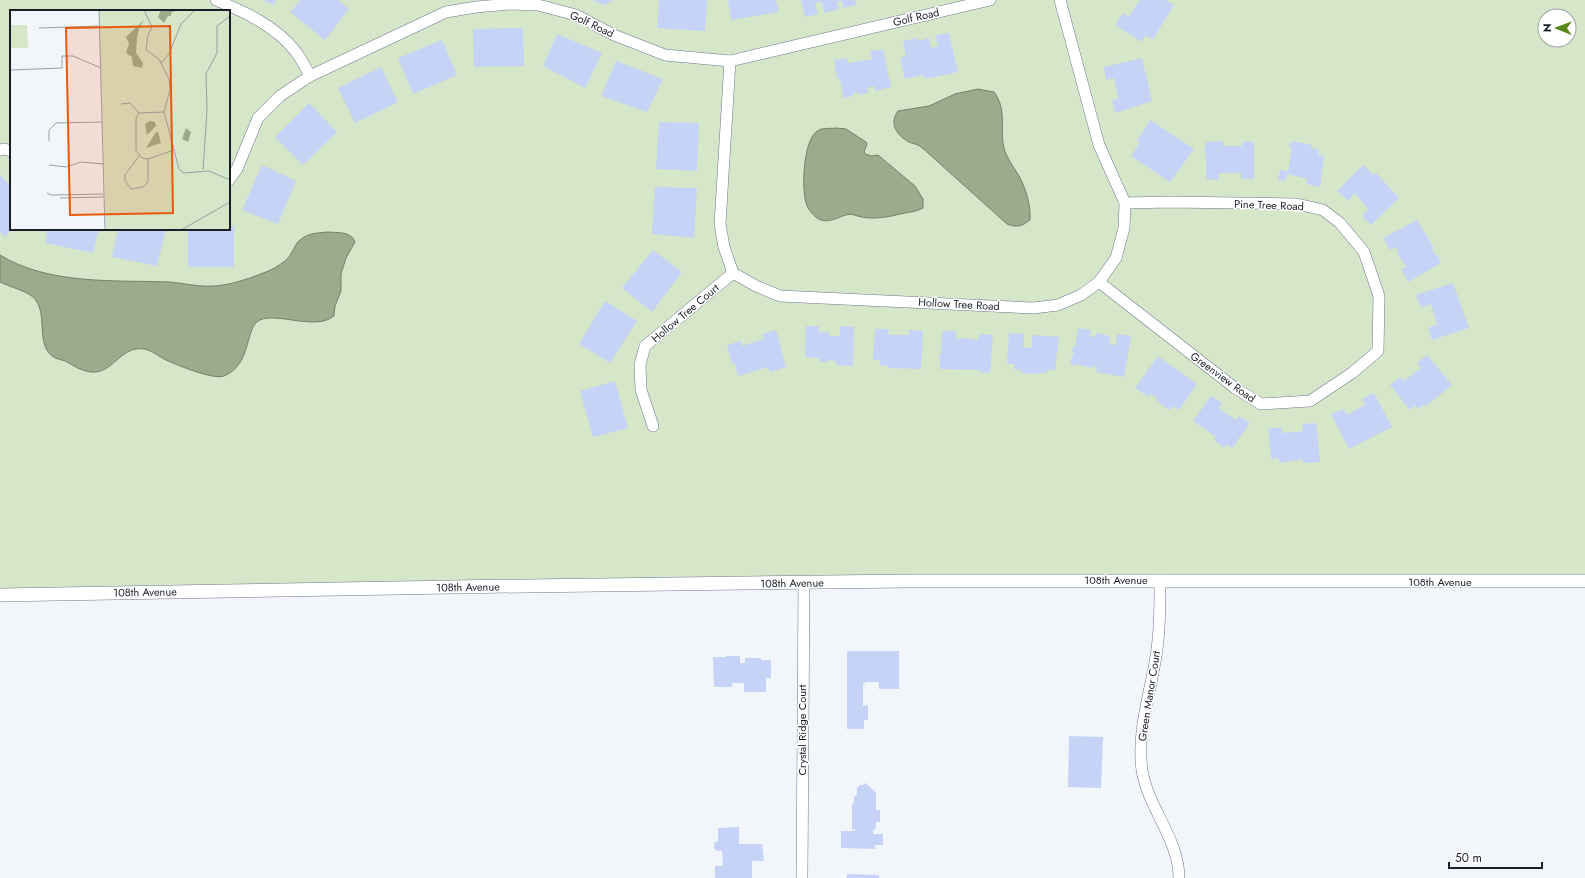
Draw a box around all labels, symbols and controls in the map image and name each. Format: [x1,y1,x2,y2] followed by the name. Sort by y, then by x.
[891,4,941,30] street label: Golf Road
[567,7,617,41] street label: Golf Road
[1537,8,1577,48] north arrow
[10,10,230,230] inset map
[1539,23,1555,32] text: N
[1234,196,1304,214] street label: Pine Tree Road
[648,280,722,346] street label: Hollow Tree Court
[918,294,1000,314] street label: Hollow Tree Road
[1187,348,1259,406] street label: Greenview Road
[1084,572,1148,588] street label: 108th Avenue
[760,574,824,592] street label: 108th Avenue
[1408,574,1472,590] street label: 108th Avenue
[436,578,500,596] street label: 108th Avenue
[113,583,177,601] street label: 108th Avenue
[1134,649,1164,742] street label: Green Manor Court
[794,684,810,775] street label: Crystal Ridge Court
[1449,844,1542,870] scale bar
[1455,849,1482,867] text: 50 m

